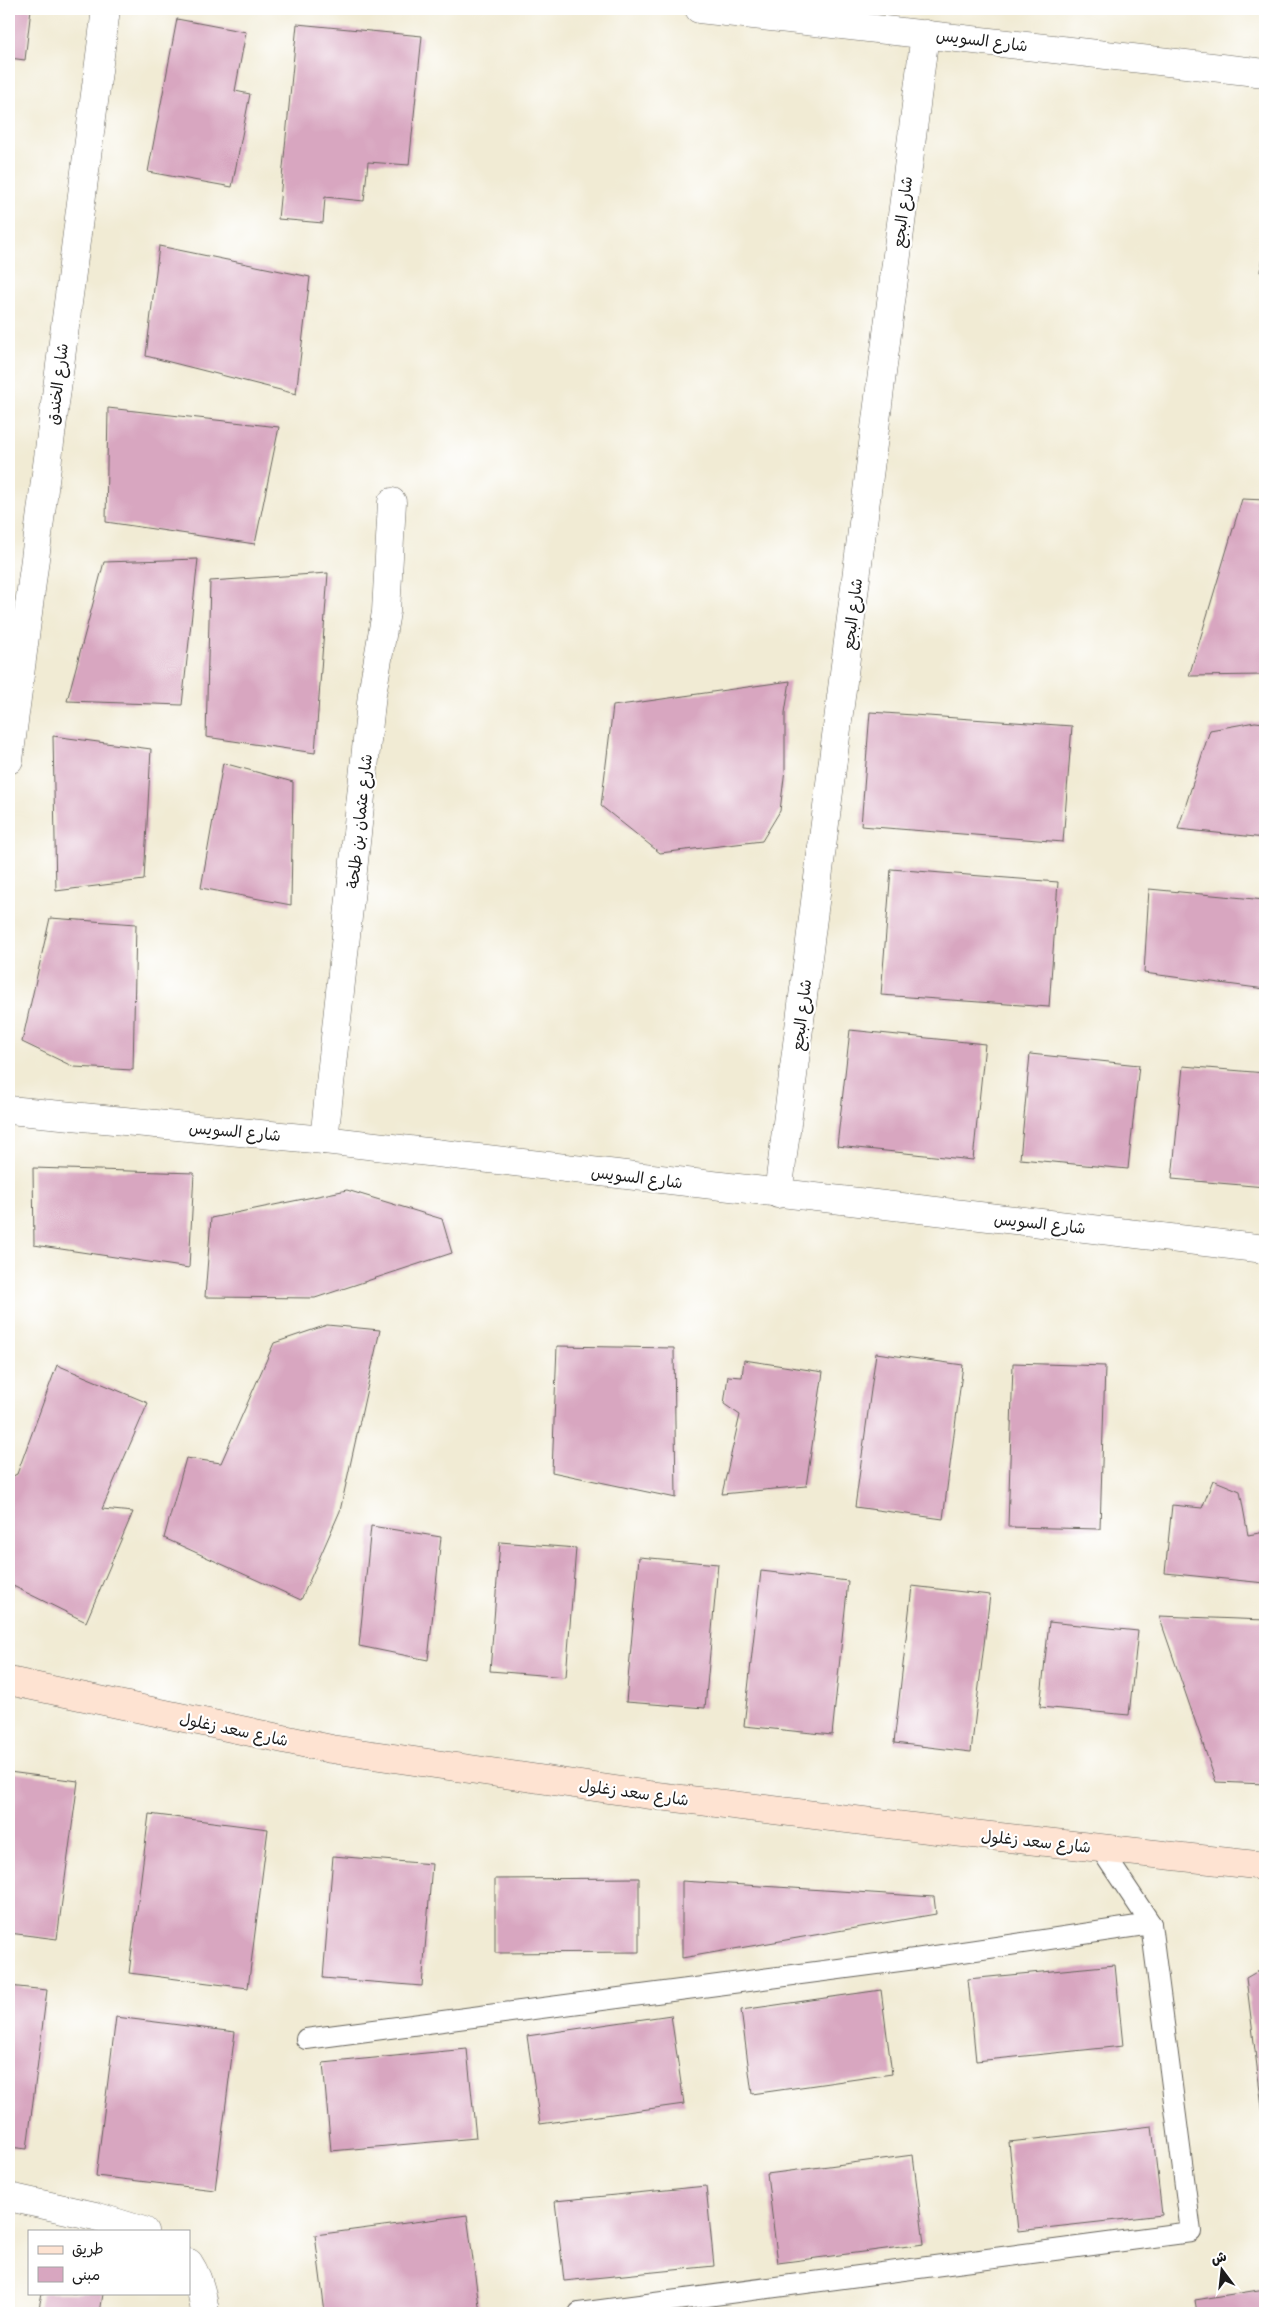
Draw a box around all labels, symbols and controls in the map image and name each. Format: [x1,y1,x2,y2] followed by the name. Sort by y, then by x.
[935,25,1029,58] street label: شارع السويس
[889,175,918,249] street label: شارع البجع
[43,342,74,426] street label: شارع الخندق
[839,577,868,651] street label: شارع البجع
[343,753,378,890] street label: شارع عثمان بن طلحة
[788,978,817,1052] street label: شارع البجع
[188,1118,282,1147] street label: شارع السويس
[590,1162,684,1195] street label: شارع السويس
[993,1209,1087,1240] street label: شارع السويس
[177,1709,290,1752] street label: شارع سعد زغلول
[578,1775,690,1812] street label: شارع سعد زغلول
[980,1826,1092,1859] street label: شارع سعد زغلول
[28,2230,190,2294] legend
[72,2240,104,2260] text: طريق
[1196,2244,1246,2294] north arrow
[1209,2248,1229,2269] text: ش
[72,2266,100,2286] text: مبنى

